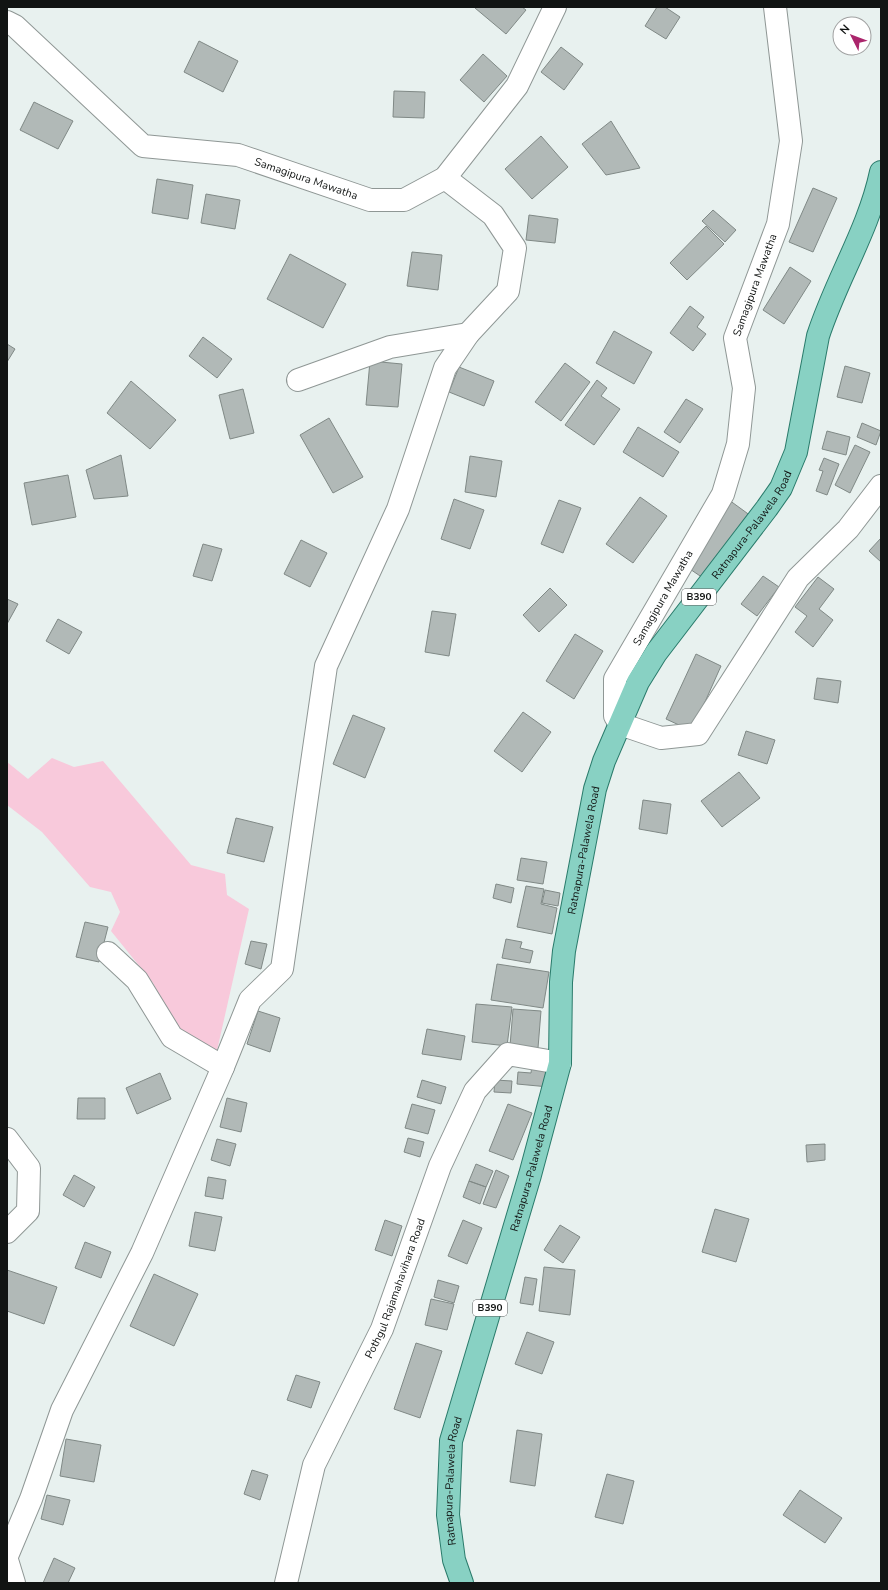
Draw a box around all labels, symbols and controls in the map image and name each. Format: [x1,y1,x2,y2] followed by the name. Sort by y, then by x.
[832,16,872,56] north arrow
[837,22,853,38] text: N
[253,154,360,203] street label: Samagipura Mawatha
[729,232,781,338] street label: Samagipura Mawatha
[708,468,795,582] street label: Ratnapura-Palawela Road
[629,547,697,649] street label: Samagipura Mawatha
[682,589,716,605] road number: B390
[564,785,603,916] street label: Ratnapura-Palawela Road
[506,1104,556,1233] street label: Ratnapura-Palawela Road
[361,1216,428,1361] street label: Pothgul Rajamahavihara Road
[473,1300,507,1316] road number: B390
[440,1415,465,1547] street label: Ratnapura-Palawela Road

